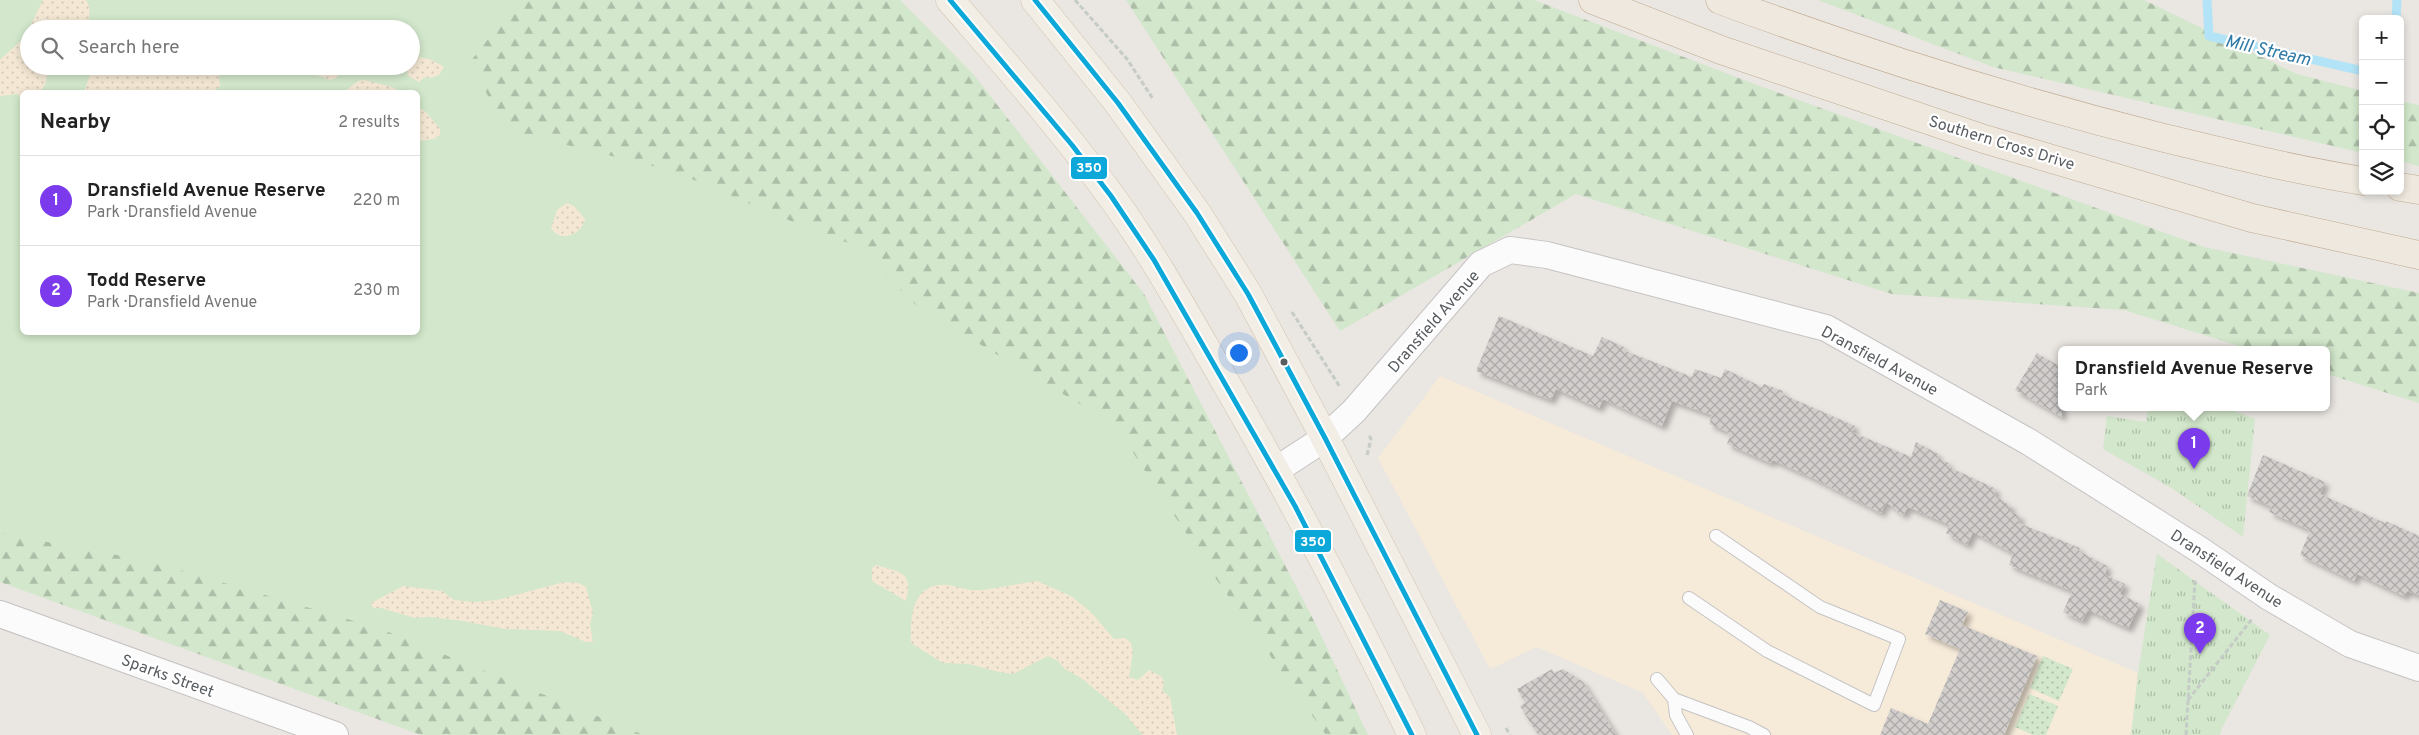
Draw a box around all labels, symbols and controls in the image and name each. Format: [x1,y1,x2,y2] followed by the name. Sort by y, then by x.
[2359,15,2404,195] map controls
[2359,15,2404,60] button: +
[20,20,420,75] search box
[2223,30,2313,73] water label: Mill Stream
[38,34,66,62] icon: search
[78,36,180,60] text: Search here
[2359,60,2404,105] button: −
[2359,105,2404,150] button: locate
[40,109,111,136] text: Nearby
[1926,112,2077,176] street label: Southern Cross Drive
[338,113,400,133] text: 2 results
[2359,150,2404,195] button: layers
[1070,156,1108,180] line badge: 350
[1076,160,1102,177] text: 350
[87,179,326,203] text: Dransfield Avenue Reserve
[53,191,59,211] text: 1
[353,191,400,211] text: 220 m
[87,203,257,223] text: Park · Dransfield Avenue
[1384,267,1485,378] street label: Dransfield Avenue
[87,269,206,293] text: Todd Reserve
[51,281,61,301] text: 2
[353,281,400,301] text: 230 m
[87,293,257,313] text: Park · Dransfield Avenue
[1817,322,1941,401] street label: Dransfield Avenue
[1226,340,1252,366] your location
[2058,346,2330,411] popup
[1279,357,1289,367] unlabelled marker
[2075,357,2313,381] text: Dransfield Avenue Reserve
[2075,381,2108,401] text: Park
[2178,428,2210,469] pin: 1
[2166,526,2286,613] street label: Dransfield Avenue
[1294,529,1332,553] line badge: 350
[1300,534,1326,551] text: 350
[2184,613,2216,654] pin: 2
[118,651,216,703] street label: Sparks Street

